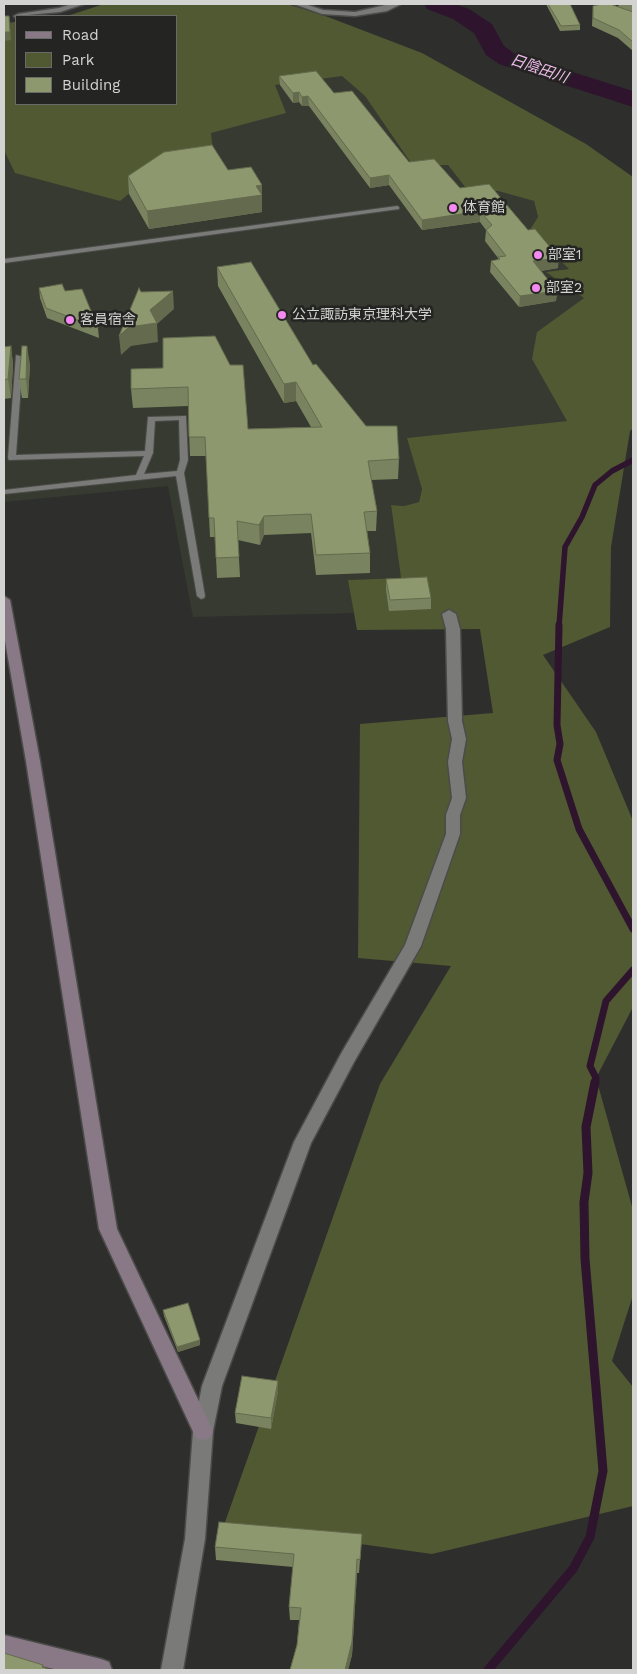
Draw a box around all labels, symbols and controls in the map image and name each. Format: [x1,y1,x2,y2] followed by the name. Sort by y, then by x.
[15,15,178,105] legend
[62,26,99,44] text: Road
[62,51,94,69] text: Park
[508,51,570,87] water label: 日陰田川
[62,76,120,94] text: Building
[463,200,505,216] place label: 体育館
[447,202,459,214] marker: 体育館
[548,247,581,263] place label: 部室1
[532,249,544,261] marker: 部室1
[546,280,582,296] place label: 部室2
[530,282,542,294] marker: 部室2
[292,307,432,323] place label: 公立諏訪東京理科大学
[276,309,288,321] marker: 公立諏訪東京理科大学
[80,312,136,328] place label: 客員宿舎
[64,314,76,326] marker: 客員宿舎

